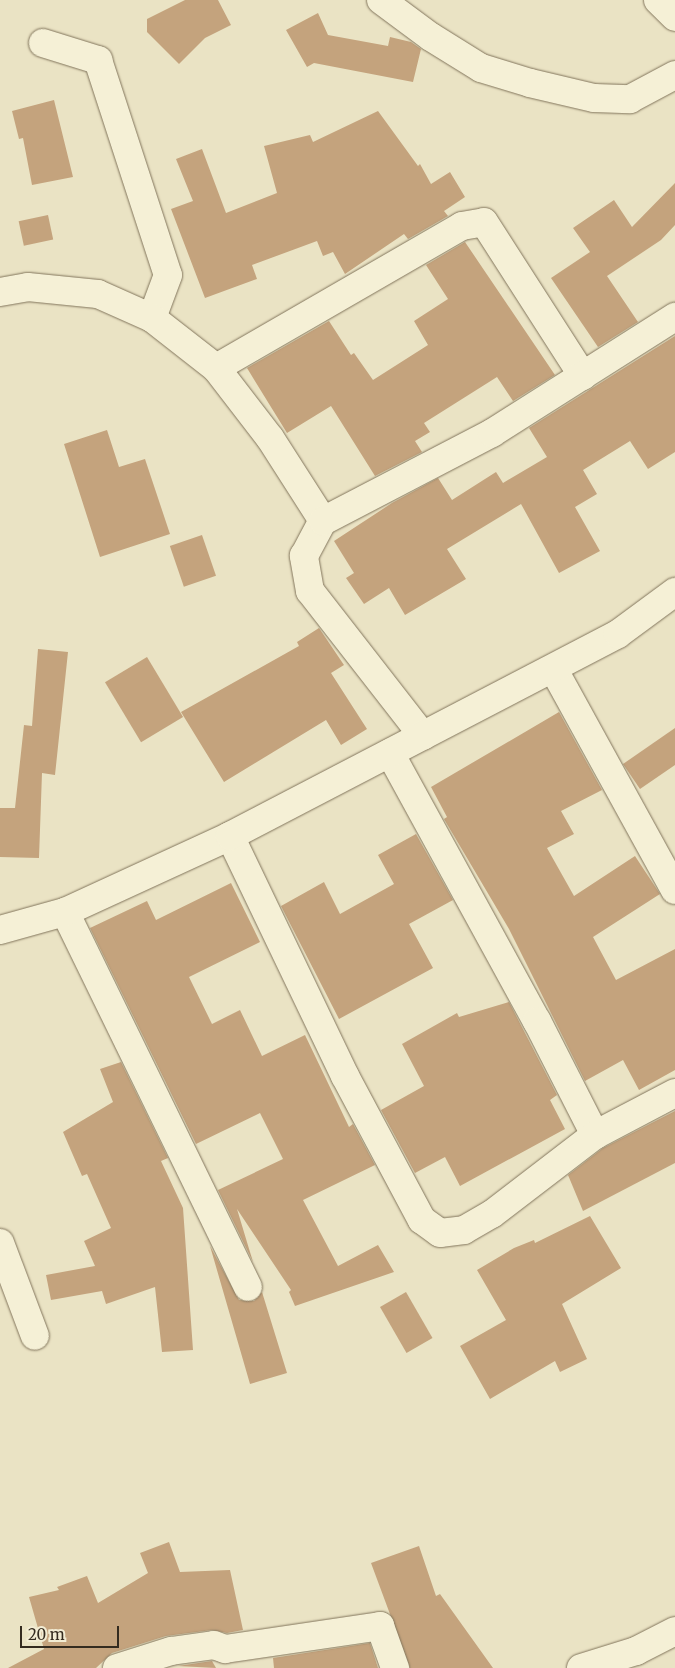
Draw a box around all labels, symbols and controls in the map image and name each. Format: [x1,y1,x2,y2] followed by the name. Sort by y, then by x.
[22,1616,121,1648] scale bar
[28,1625,65,1644] text: 20 m

